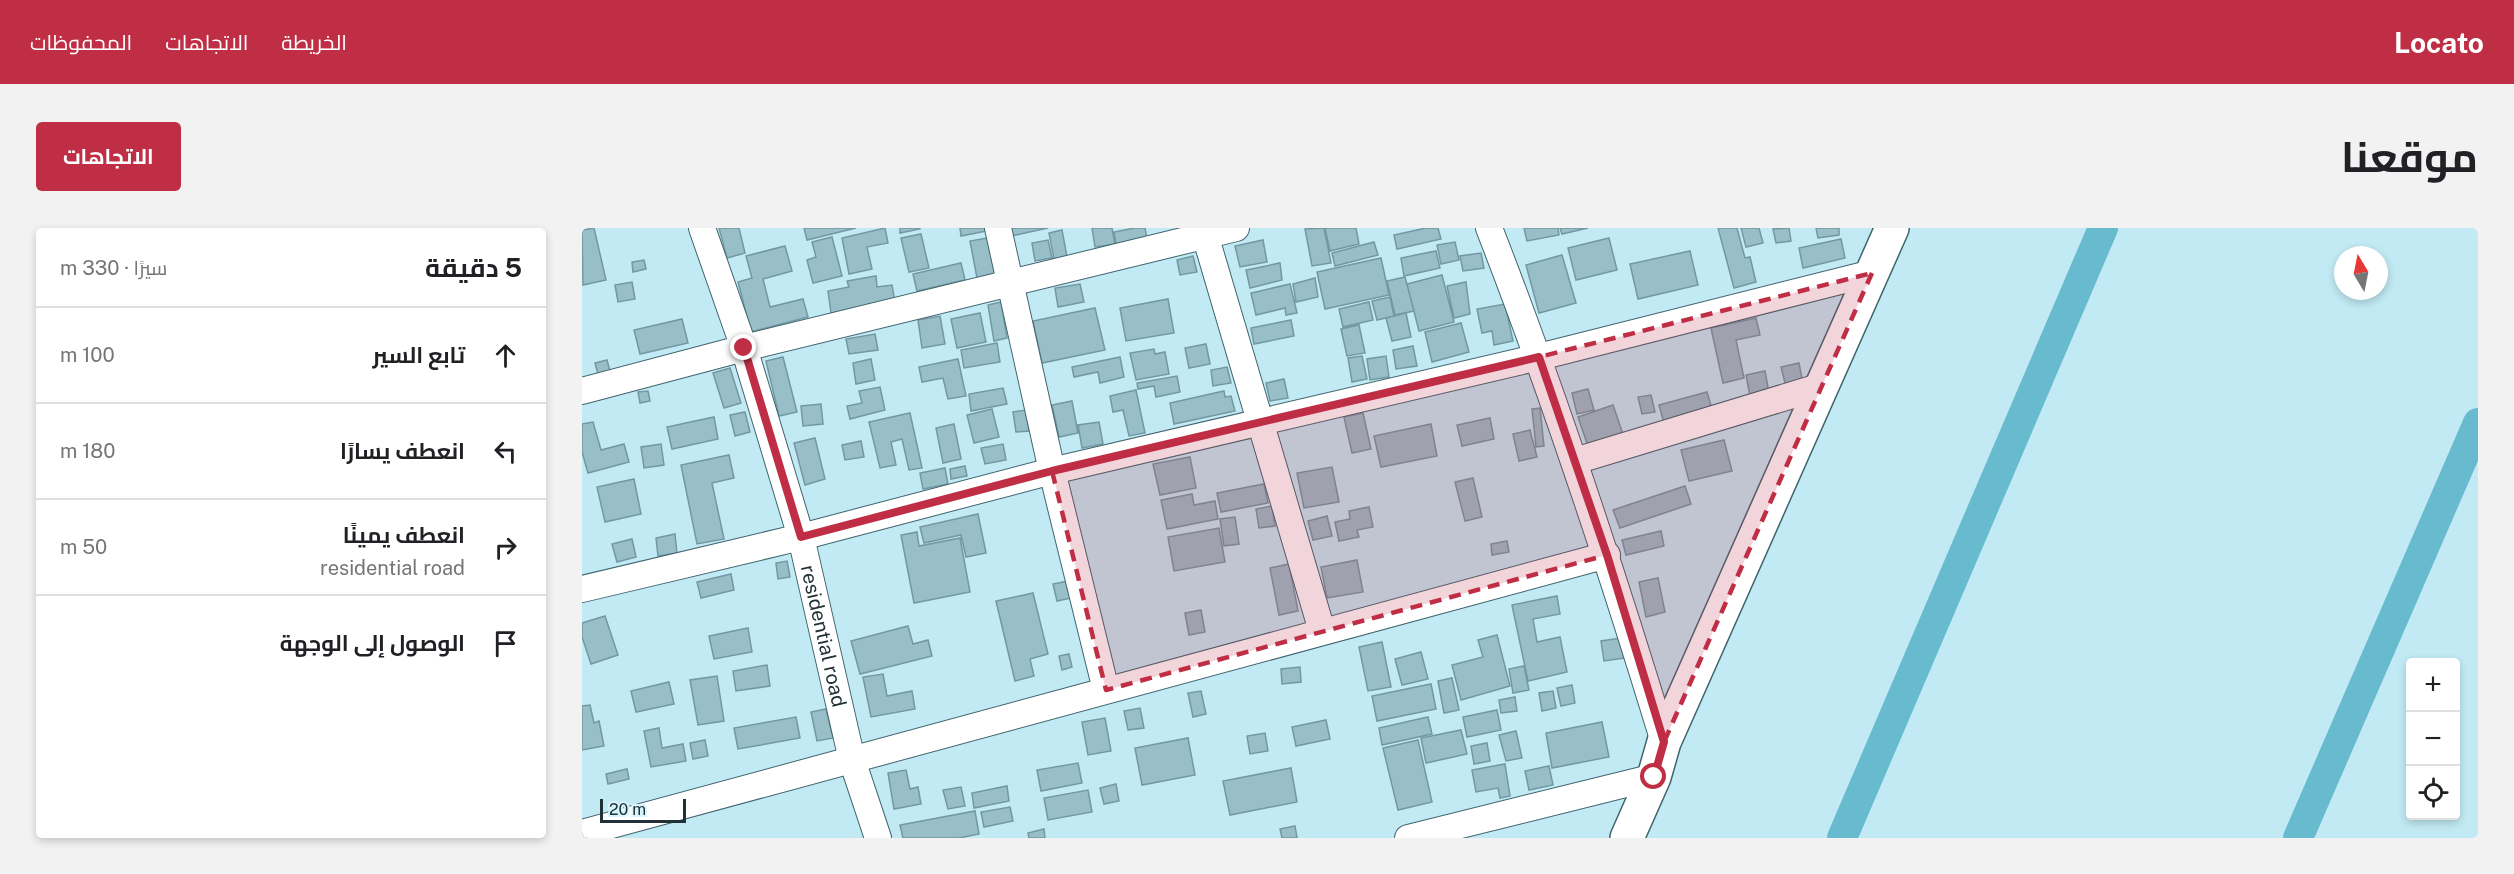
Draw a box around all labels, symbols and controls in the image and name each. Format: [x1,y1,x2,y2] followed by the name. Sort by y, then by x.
[2394,26,2484,59] text: Locato
[30,30,132,55] text: المحفوظات
[165,30,248,55] text: الاتجاهات
[281,30,347,55] text: الخريطة
[36,122,181,191] button: الاتجاهات
[2341,132,2478,181] text: موقعنا
[2334,246,2388,300] north arrow
[425,252,522,283] text: 5 دقيقة
[60,256,167,280] text: سيرًا · 330 m
[730,334,756,360] route end
[489,339,522,372] icon: ahead
[373,342,465,368] text: تابع السير
[60,343,115,367] text: 100 m
[489,435,522,468] icon: left
[340,438,465,464] text: انعطف يسارًا
[60,439,115,463] text: 180 m
[343,522,465,548] text: انعطف يمينًا
[489,531,522,564] icon: right
[60,535,107,559] text: 50 m
[320,556,465,580] text: residential road
[796,563,851,709] street label: residential road
[489,627,522,660] icon: arrive
[280,630,465,656] text: الوصول إلى الوجهة
[2406,658,2460,820] map controls
[2406,658,2460,712] button: +
[2406,712,2460,766] button: −
[1640,763,1666,789] route start
[2406,766,2460,820] button: locate
[600,796,686,824] scale bar
[609,800,646,819] text: 20 m

